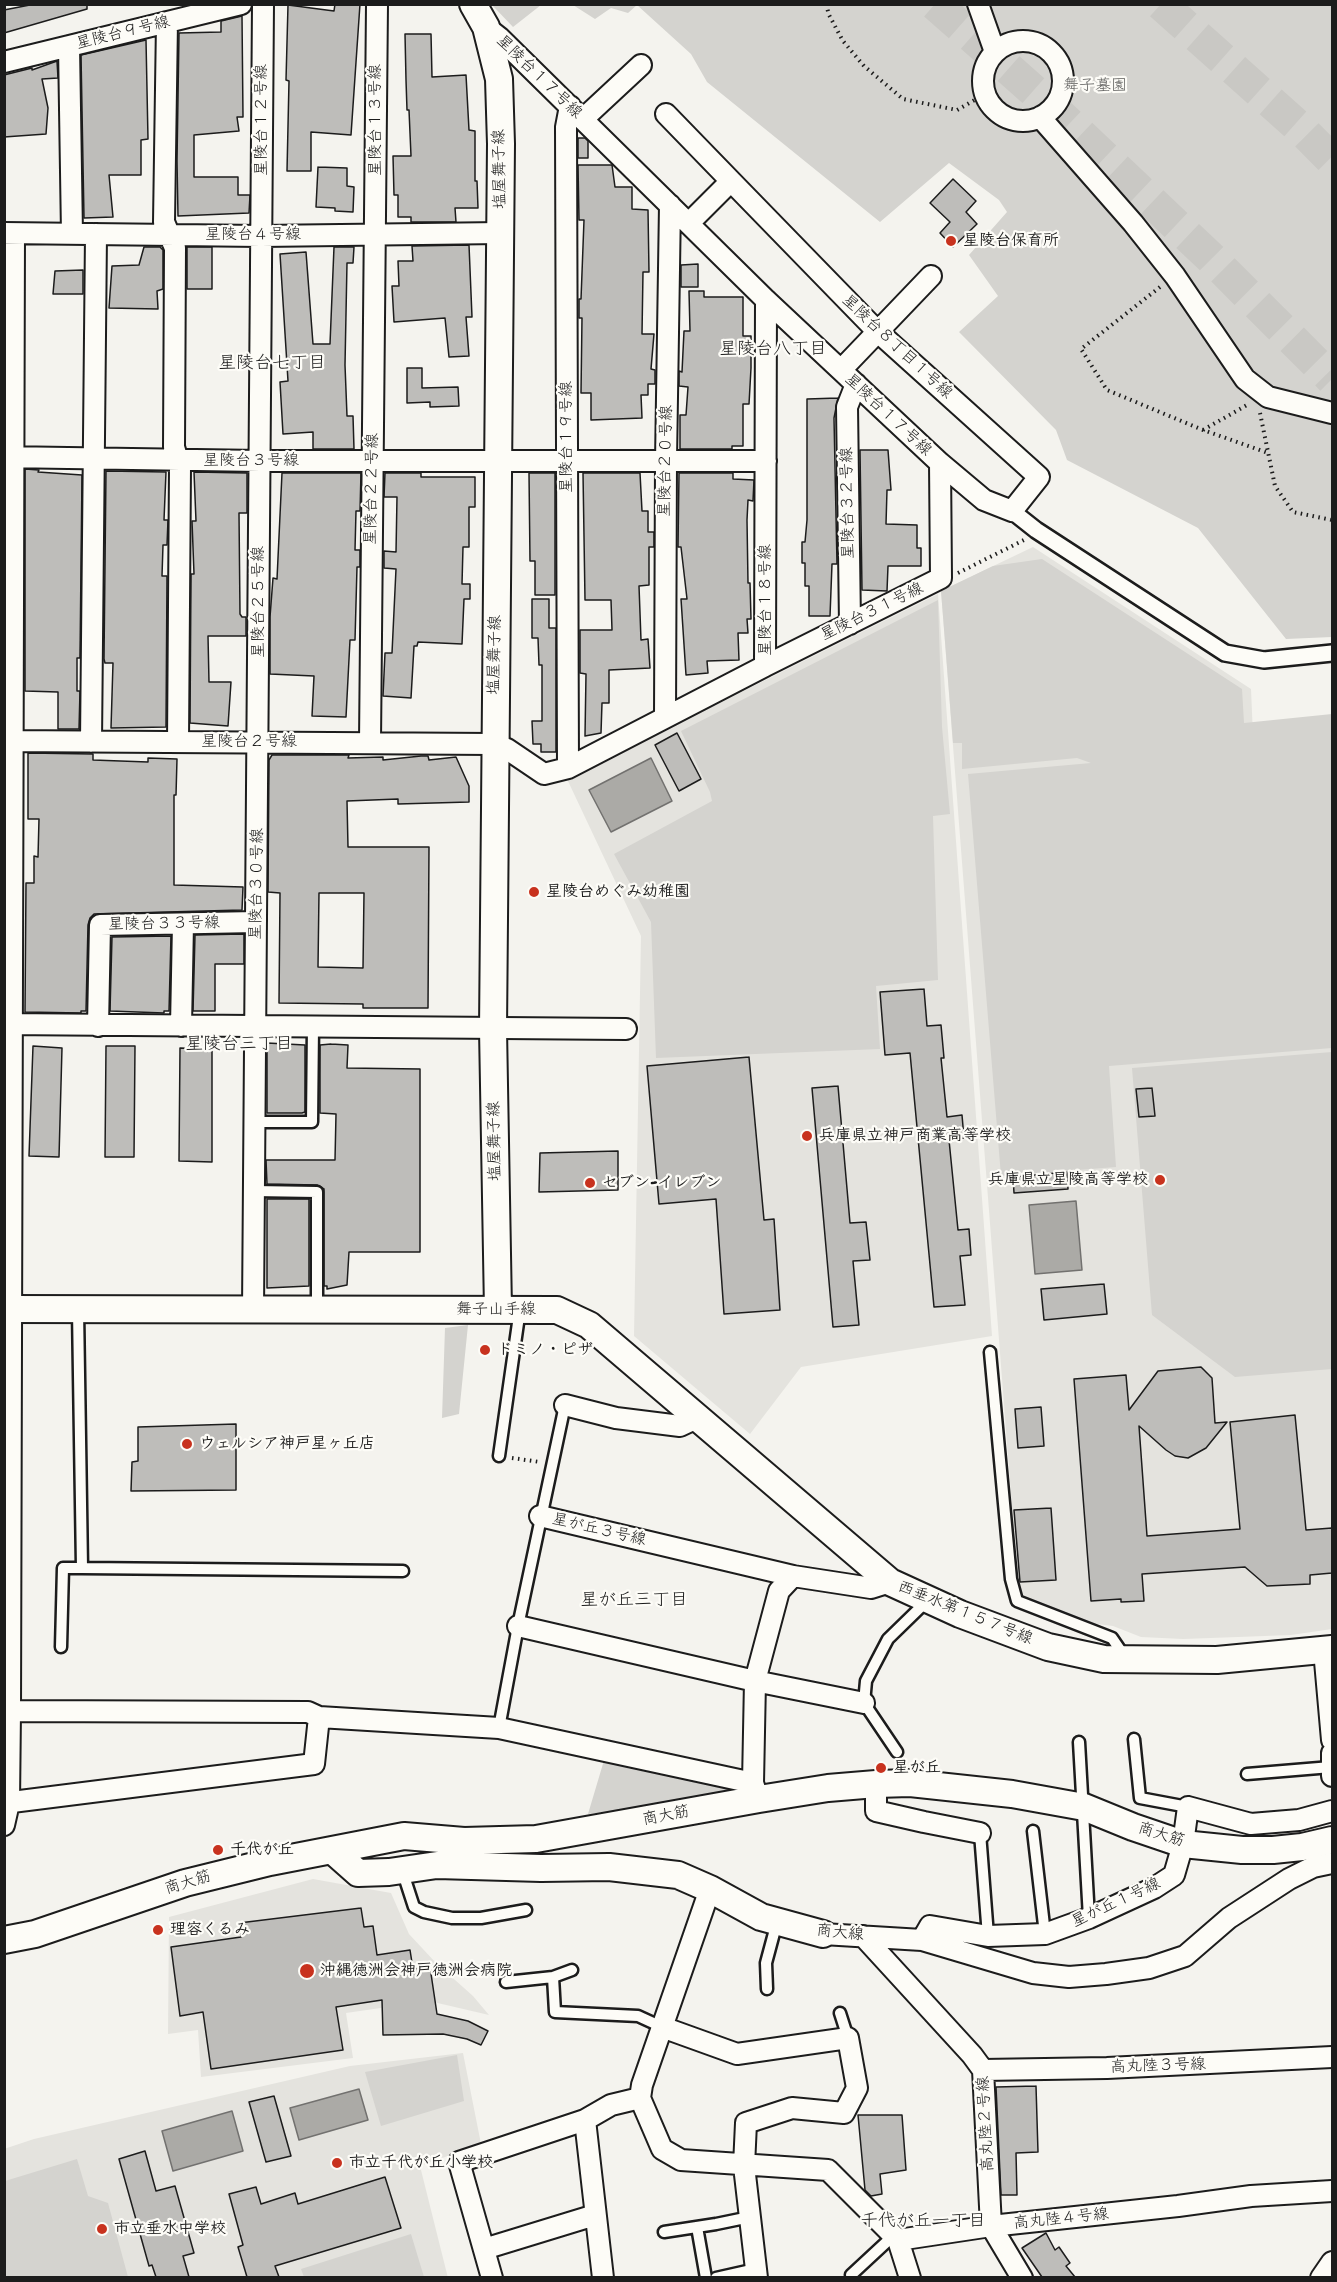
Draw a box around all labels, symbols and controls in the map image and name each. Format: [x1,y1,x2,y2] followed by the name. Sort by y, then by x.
[74,12,172,54] street label: 星陵台９号線
[492,31,586,123] street label: 星陵台１７号線
[252,64,272,176] street label: 星陵台１２号線
[366,64,386,176] street label: 星陵台１３号線
[1063,76,1127,96] park label: 舞子墓園
[490,129,510,209] street label: 塩屋舞子線
[205,225,301,245] street label: 星陵台４号線
[963,231,1059,251] place label: 星陵台保育所
[944,234,958,248] marker: 星陵台保育所
[838,291,956,403] street label: 星陵台８丁目１号線
[719,338,827,360] district label: 星陵台八丁目
[218,352,326,374] district label: 星陵台七丁目
[840,370,936,460] street label: 星陵台１７号線
[557,381,577,493] street label: 星陵台１９号線
[655,405,677,517] street label: 星陵台２０号線
[361,433,383,545] street label: 星陵台２２号線
[837,447,859,559] street label: 星陵台３２号線
[203,451,299,471] street label: 星陵台３号線
[756,544,776,656] street label: 星陵台１８号線
[249,546,269,658] street label: 星陵台２５号線
[817,579,927,645] street label: 星陵台３１号線
[485,615,505,695] street label: 塩屋舞子線
[201,732,297,752] street label: 星陵台２号線
[246,828,268,940] street label: 星陵台３０号線
[546,882,690,902] place label: 星陵台めぐみ幼稚園
[527,885,541,899] marker: 星陵台めぐみ幼稚園
[108,913,220,935] street label: 星陵台３３号線
[185,1033,293,1055] district label: 星陵台三丁目
[485,1101,505,1181] street label: 塩屋舞子線
[819,1126,1011,1146] place label: 兵庫県立神戸商業高等学校
[800,1129,814,1143] marker: 兵庫県立神戸商業高等学校
[988,1170,1148,1190] place label: 兵庫県立星陵高等学校
[602,1173,721,1193] place label: セブン-イレブン
[1153,1173,1167,1187] marker: 兵庫県立星陵高等学校
[583,1176,597,1190] marker: セブン-イレブン
[456,1300,536,1320] street label: 舞子山手線
[497,1340,593,1360] place label: ドミノ・ピザ
[478,1343,492,1357] marker: ドミノ・ピザ
[199,1434,375,1454] place label: ウェルシア神戸星ヶ丘店
[180,1437,194,1451] marker: ウェルシア神戸星ヶ丘店
[550,1510,648,1550] street label: 星が丘３号線
[895,1577,1035,1649] street label: 西垂水第１５７号線
[580,1589,688,1611] district label: 星が丘三丁目
[893,1758,941,1778] place label: 星が丘
[874,1761,888,1775] marker: 星が丘
[641,1802,691,1830] street label: 商大筋
[1135,1819,1187,1851] street label: 商大筋
[230,1840,294,1860] place label: 千代が丘
[211,1843,225,1857] marker: 千代が丘
[162,1867,214,1899] street label: 商大筋
[1068,1874,1164,1932] street label: 星が丘１号線
[170,1920,250,1940] place label: 理容くるみ
[815,1921,865,1945] street label: 商大線
[151,1923,165,1937] marker: 理容くるみ
[320,1961,512,1981] place label: 沖縄徳洲会神戸徳洲会病院
[298,1962,316,1980] marker: 沖縄徳洲会神戸徳洲会病院
[1110,2055,1206,2077] street label: 高丸陸３号線
[974,2076,998,2172] street label: 高丸陸２号線
[349,2153,493,2173] place label: 市立千代が丘小学校
[330,2156,344,2170] marker: 市立千代が丘小学校
[1012,2204,1110,2234] street label: 高丸陸４号線
[860,2210,986,2232] district label: 千代が丘一丁目
[114,2219,226,2239] place label: 市立垂水中学校
[95,2222,109,2236] marker: 市立垂水中学校

